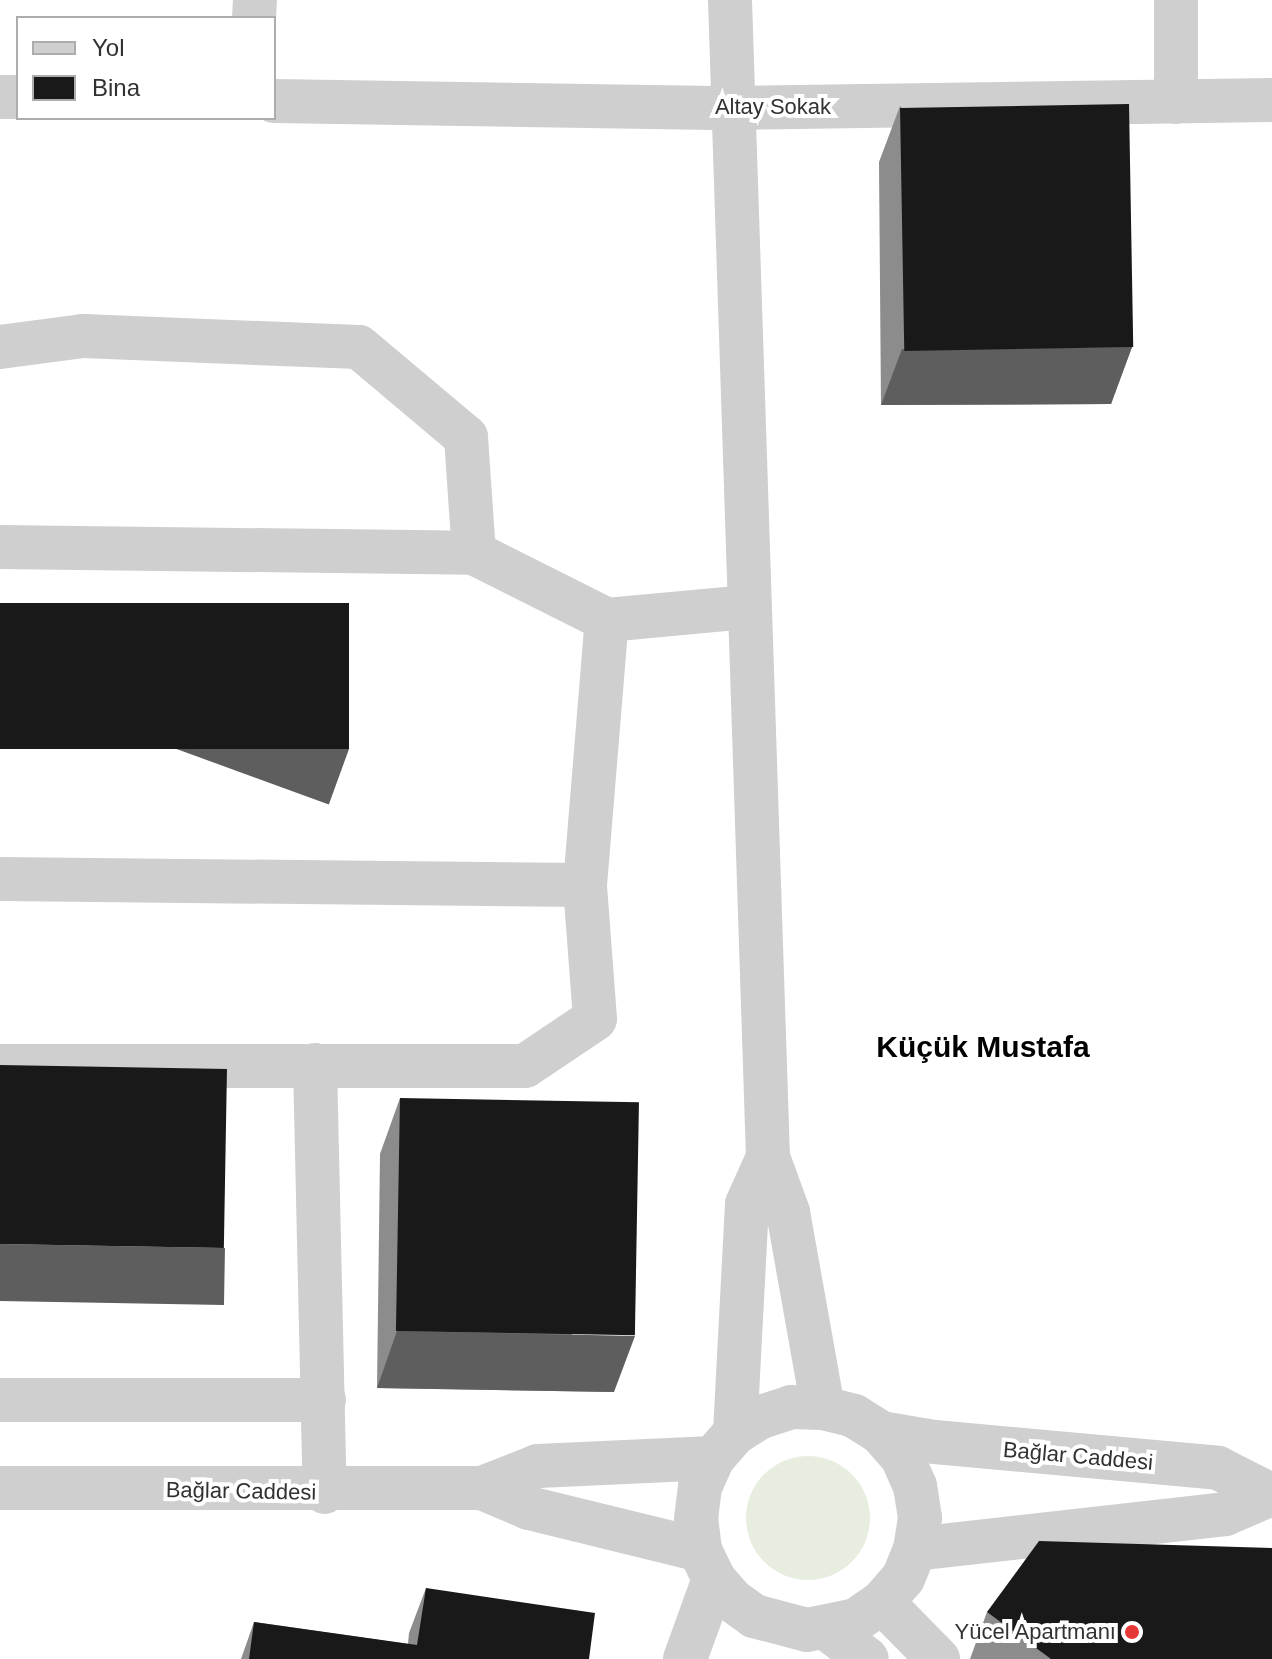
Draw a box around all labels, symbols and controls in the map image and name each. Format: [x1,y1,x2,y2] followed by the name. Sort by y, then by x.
[16,16,276,120] legend
[92,34,124,61] text: Yol
[92,74,140,101] text: Bina
[715,94,831,120] street label: Altay Sokak
[876,1029,1090,1065] district label: Küçük Mustafa
[1002,1436,1154,1476] street label: Bağlar Caddesi
[166,1476,316,1506] street label: Bağlar Caddesi
[953,1619,1116,1645] place label: Yücel Apartmanı
[1123,1623,1141,1641] marker: Yücel Apartmanı

